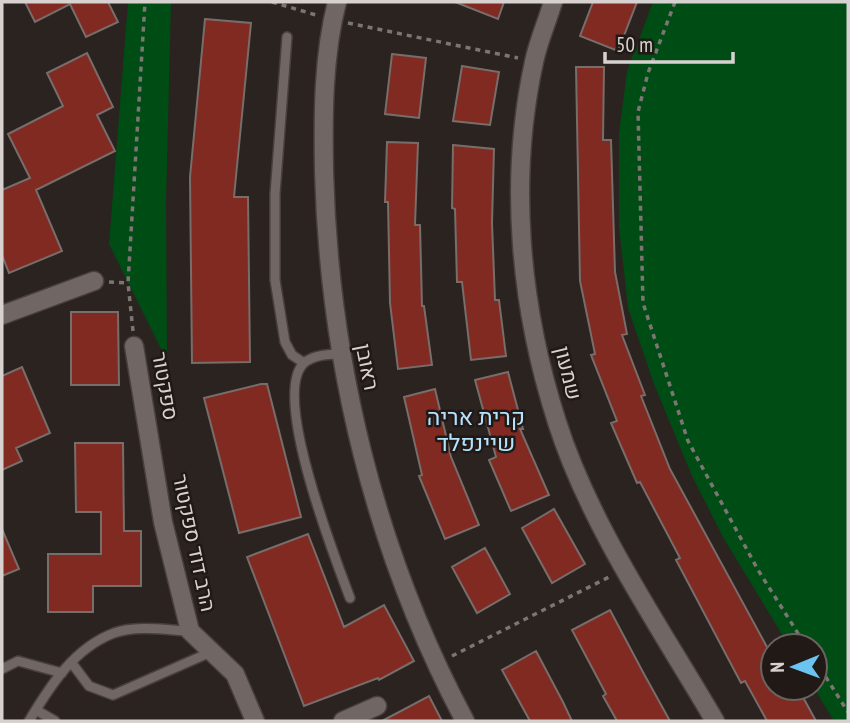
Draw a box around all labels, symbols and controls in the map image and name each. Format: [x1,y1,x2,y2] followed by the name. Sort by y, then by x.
[605,21,733,65] scale bar
[616,31,653,58] text: 50 m
[350,341,385,393] street label: ראובן
[549,343,588,403] street label: שמעון
[146,350,185,422] street label: ספקטור
[427,402,525,457] district label: קרית אריה שיינפלד
[167,472,222,614] street label: הרב דוד ספקטור
[759,632,829,702] north arrow
[765,662,789,673] text: N

